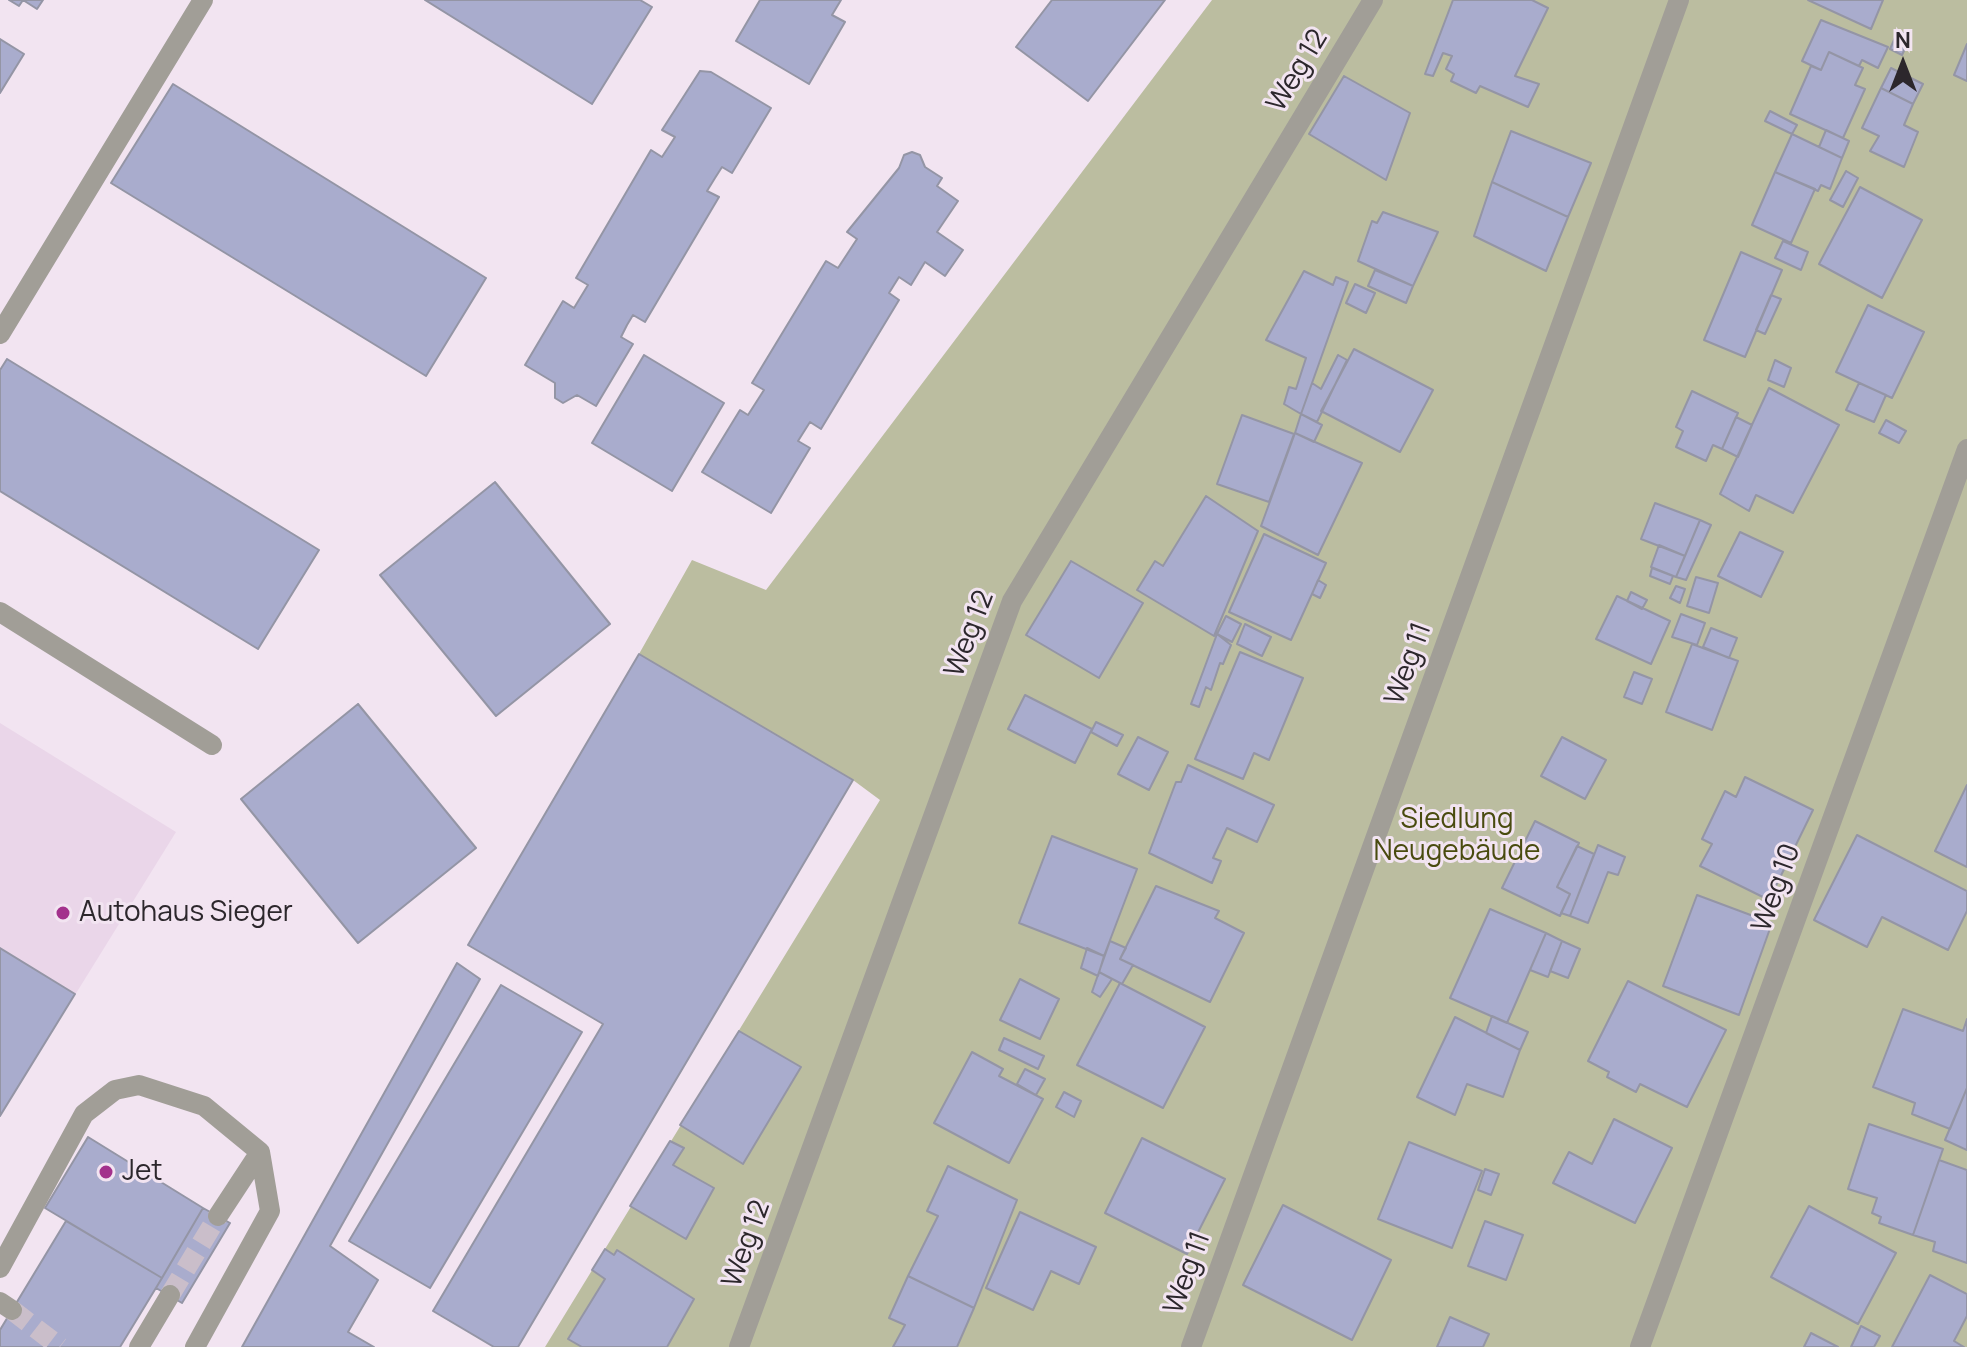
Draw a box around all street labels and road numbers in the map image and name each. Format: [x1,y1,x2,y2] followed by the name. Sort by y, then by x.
[1260,24,1336,118] street label: Weg 12
[938,586,1002,682] street label: Weg 12
[1379,618,1439,710] street label: Weg 11
[1746,839,1808,937] street label: Weg 10
[716,1196,778,1292] street label: Weg 12
[1158,1227,1218,1319] street label: Weg 11

